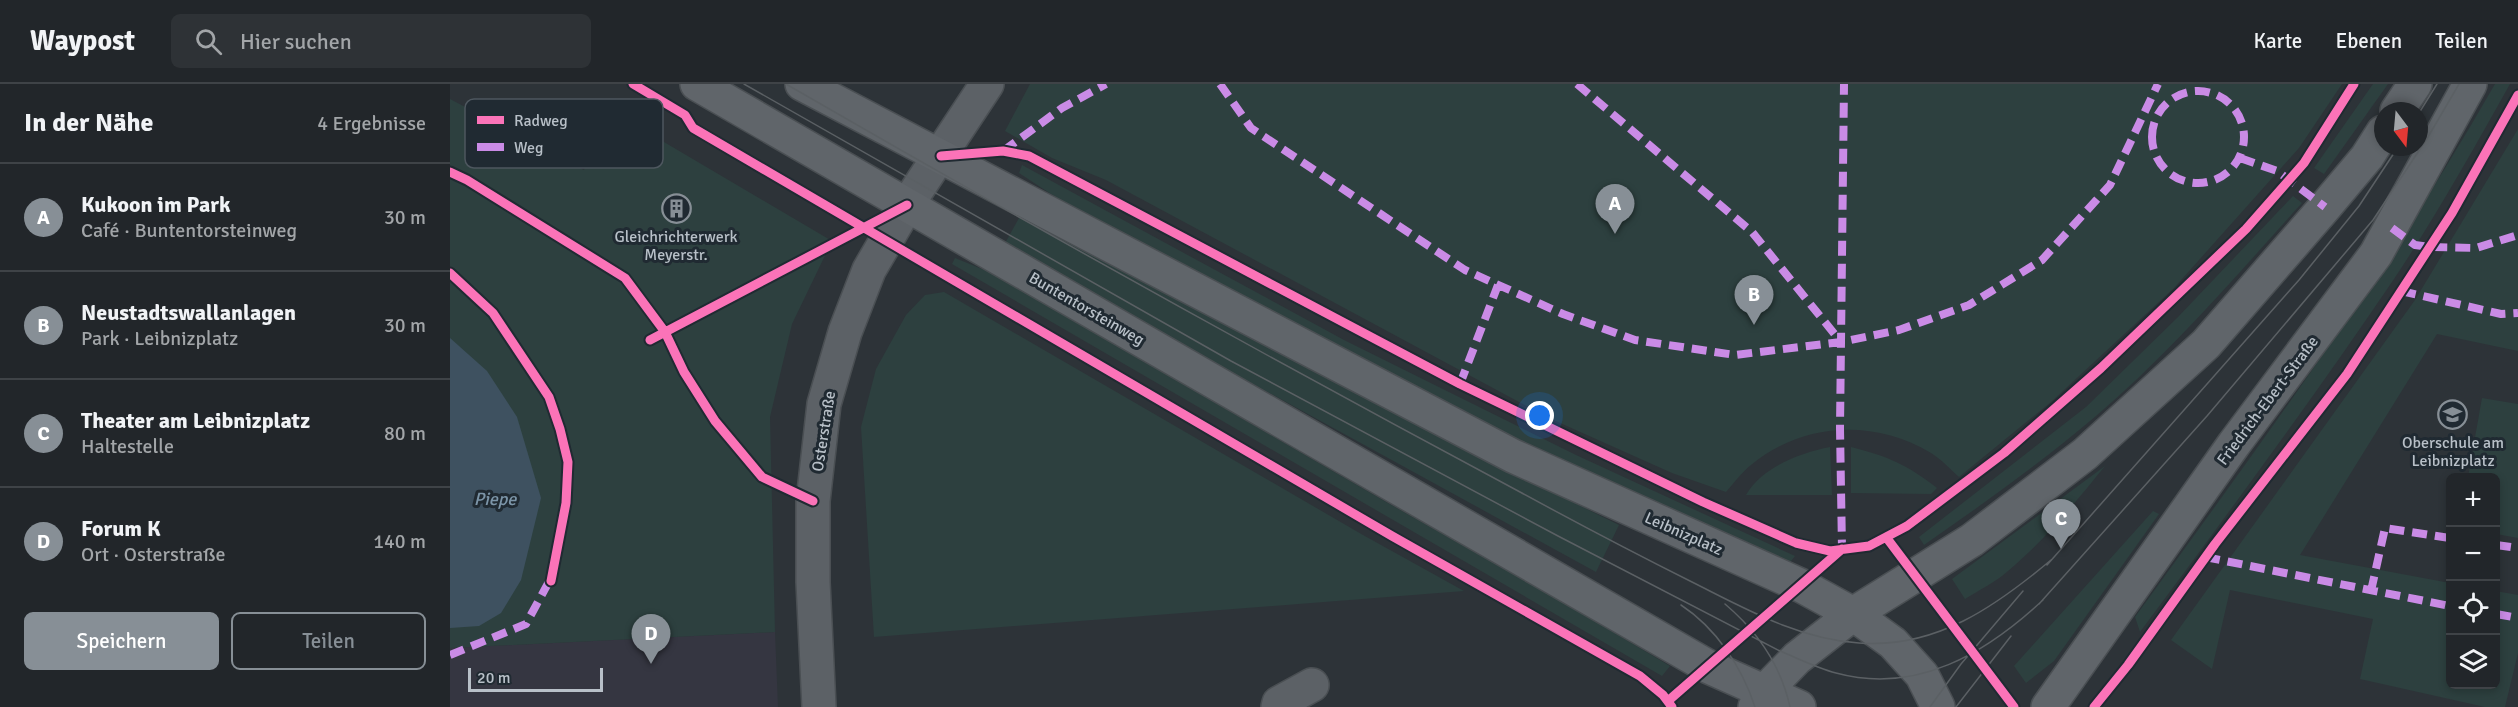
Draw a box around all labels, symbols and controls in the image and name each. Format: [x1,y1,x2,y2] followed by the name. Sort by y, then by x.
[171,14,591,68] search box
[30,24,135,58] text: Waypost
[192,25,225,58] icon: search
[240,28,352,55] text: Hier suchen
[2253,28,2302,54] text: Karte
[2335,28,2402,54] text: Ebenen
[2435,28,2488,54] text: Teilen
[465,99,663,168] legend
[2374,102,2428,156] north arrow
[24,107,154,139] text: In der Nähe
[317,111,426,136] text: 4 Ergebnisse
[514,111,568,131] text: Radweg
[514,138,543,158] text: Weg
[1596,184,1634,234] pin: A
[81,191,231,218] text: Kukoon im Park
[660,192,692,224] building icon: Gleichrichterwerk Meyerstr.
[37,205,50,230] text: A
[384,205,426,230] text: 30 m
[81,218,297,243] text: Café · Buntentorsteinweg
[614,227,738,265] place label: Gleichrichterwerk Meyerstr.
[1025,268,1148,350] street label: Buntentorsteinweg
[1734,276,1774,325] pin: B
[81,299,296,326] text: Neustadtswallanlagen
[37,313,50,338] text: B
[384,313,426,338] text: 30 m
[81,326,238,351] text: Park · Leibnizplatz
[2213,332,2323,469] street label: Friedrich-Ebert-Straße
[808,389,840,473] street label: Osterstraße
[2437,398,2469,430] school or university icon: Oberschule am Leibnizplatz
[1525,401,1554,430] your location
[81,407,310,434] text: Theater am Leibnizplatz
[37,421,50,446] text: C
[384,421,426,446] text: 80 m
[2402,433,2504,471] place label: Oberschule am Leibnizplatz
[81,434,174,459] text: Haltestelle
[2446,473,2500,689] map controls
[2446,473,2500,527] button: +
[474,488,517,510] water label: Piepe
[2042,500,2080,549] pin: C
[1642,508,1726,560] street label: Leibnizplatz
[81,515,161,542] text: Forum K
[2446,527,2500,581] button: −
[37,529,50,554] text: D
[373,529,426,554] text: 140 m
[81,542,226,567] text: Ort · Osterstraße
[2446,581,2500,635] button: locate
[24,612,219,670] button: Speichern
[231,612,426,670] button: Teilen
[632,614,670,664] pin: D
[2446,635,2500,689] button: layers
[468,665,603,692] scale bar
[477,668,511,688] text: 20 m

